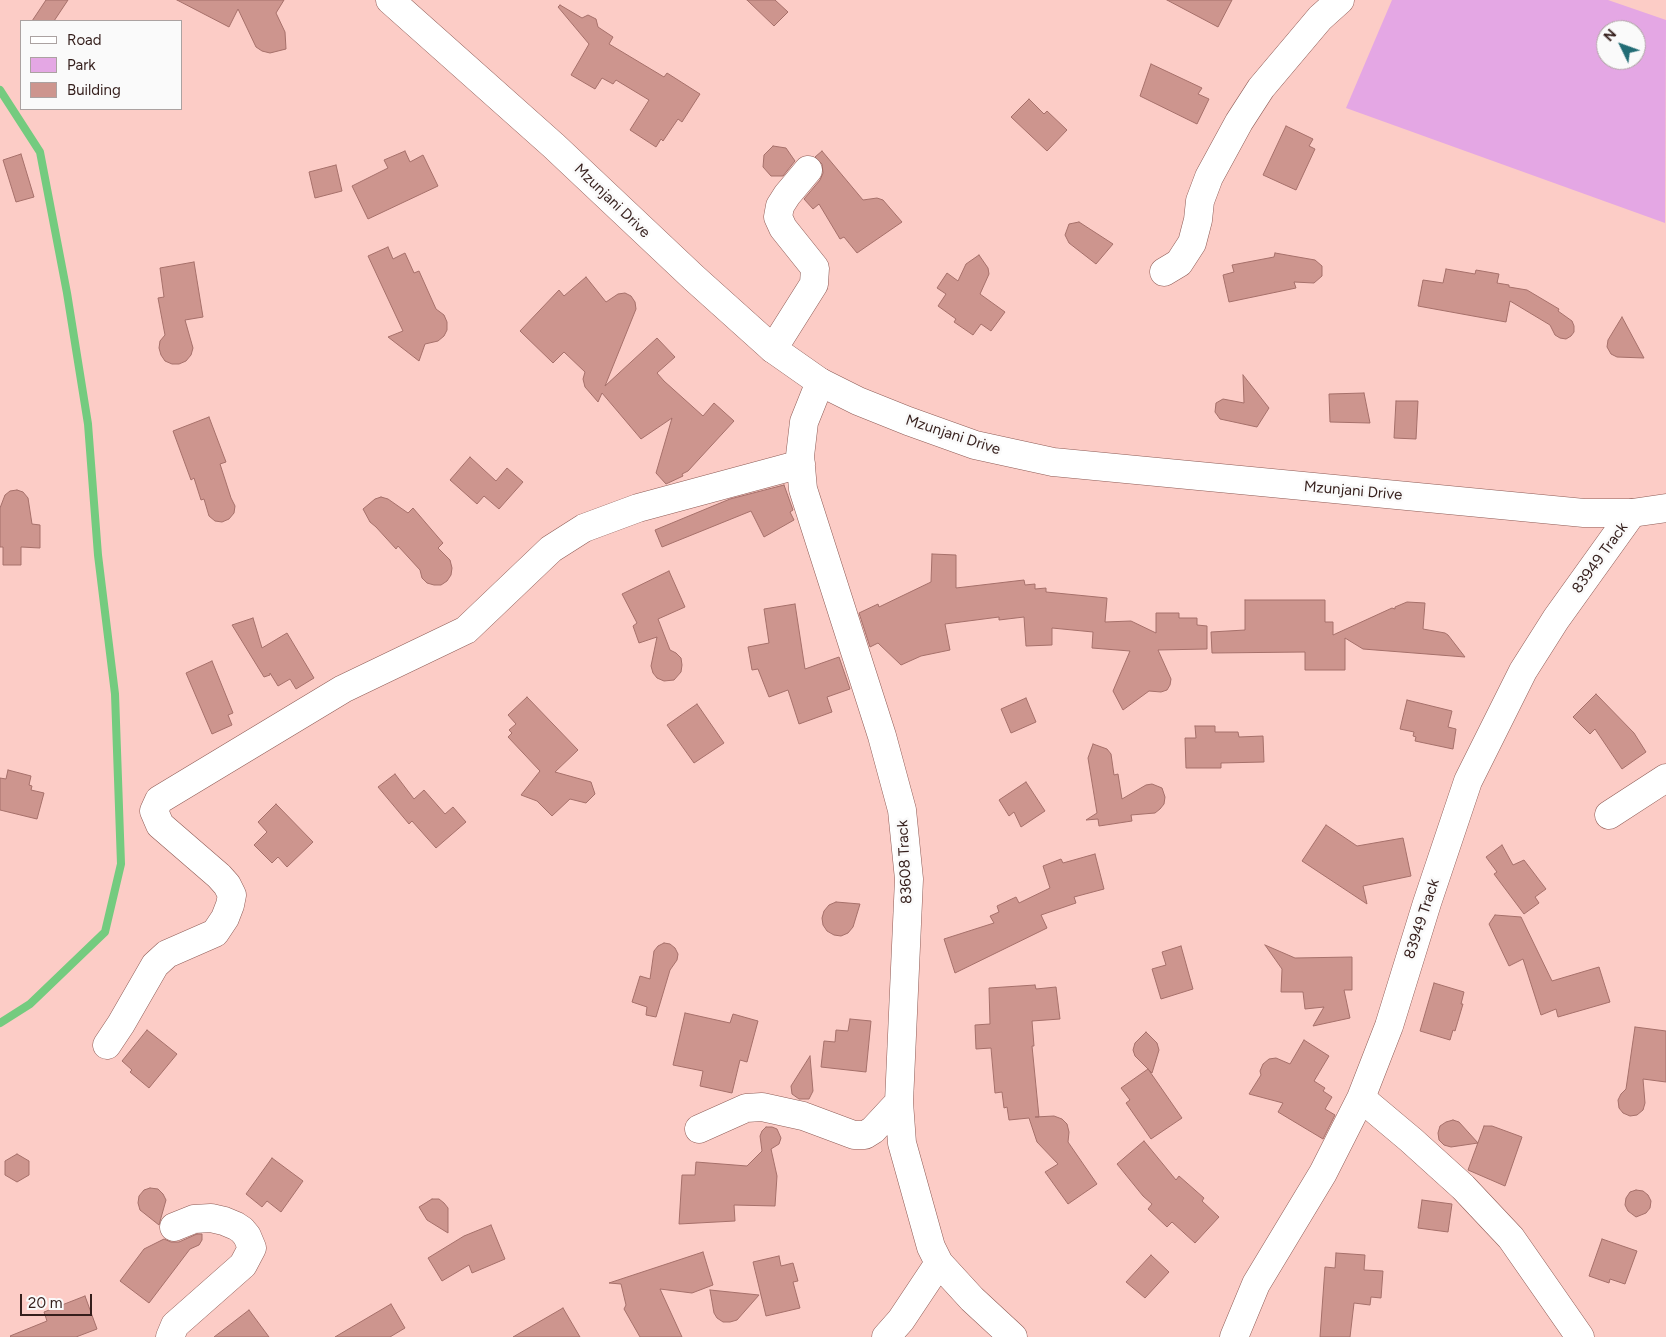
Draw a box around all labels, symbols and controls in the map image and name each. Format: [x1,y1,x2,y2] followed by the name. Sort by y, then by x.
[20,20,182,110] legend
[1596,20,1646,70] north arrow
[1600,26,1620,45] text: N
[67,31,102,49] text: Road
[67,56,96,74] text: Park
[67,81,121,99] text: Building
[570,160,654,242] street label: Mzunjani Drive
[903,411,1003,459] street label: Mzunjani Drive
[1303,478,1403,504] street label: Mzunjani Drive
[1568,519,1632,597] street label: 83949 Track
[894,820,916,904] street label: 83608 Track
[1401,877,1443,961] street label: 83949 Track
[22,1284,95,1316] scale bar
[28,1294,62,1312] text: 20 m

